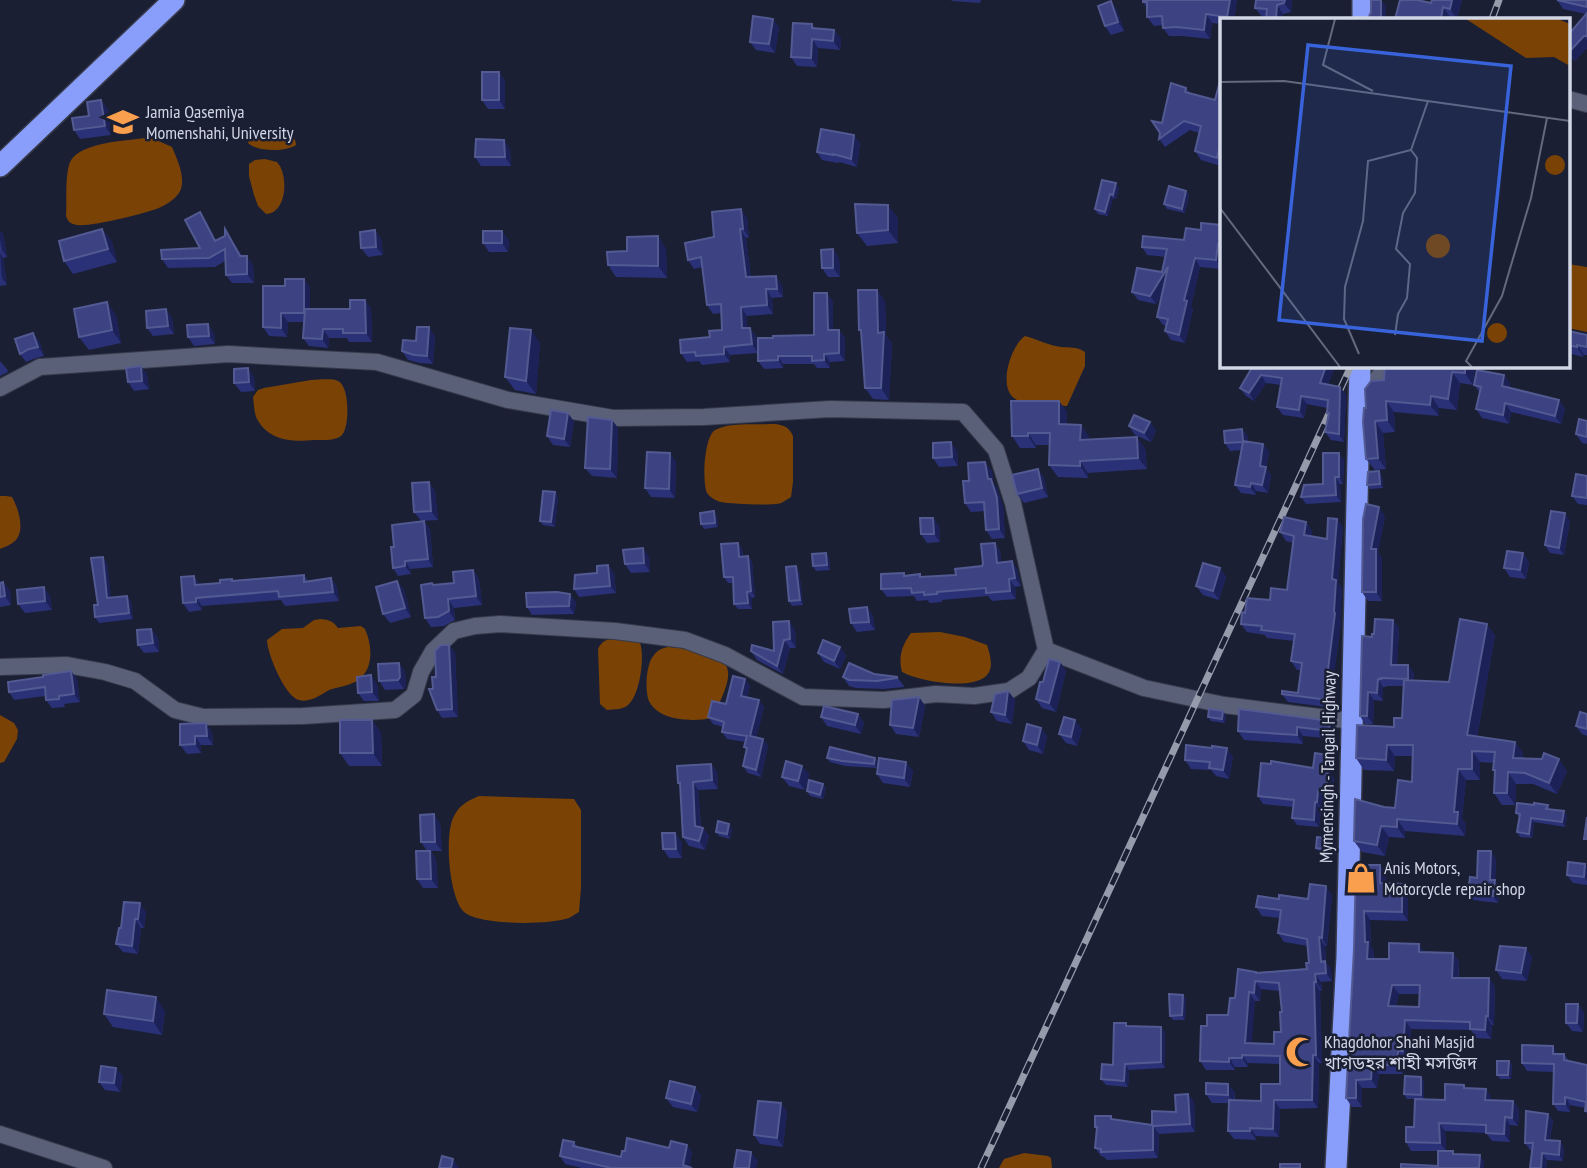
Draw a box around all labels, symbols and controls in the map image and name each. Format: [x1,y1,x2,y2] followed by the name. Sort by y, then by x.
[1220,18,1570,368] inset map
[145,100,294,144] place label: Jamia Qasemiya Momenshahi, University
[106,105,140,139] school or university icon: Jamia Qasemiya Momenshahi, University
[1314,670,1341,863] street label: Mymensingh - Tangail Highway
[1384,856,1525,900] place label: Anis Motors, Motorcycle repair shop
[1344,861,1378,895] shop icon: Anis Motors, Motorcycle repair shop
[1324,1030,1478,1074] place label: Khagdohor Shahi Masjid খাগডহর শাহী মসজিদ
[1284,1035,1318,1069] mosque icon: Khagdohor Shahi Masjid খাগডহর শাহী মসজিদ

